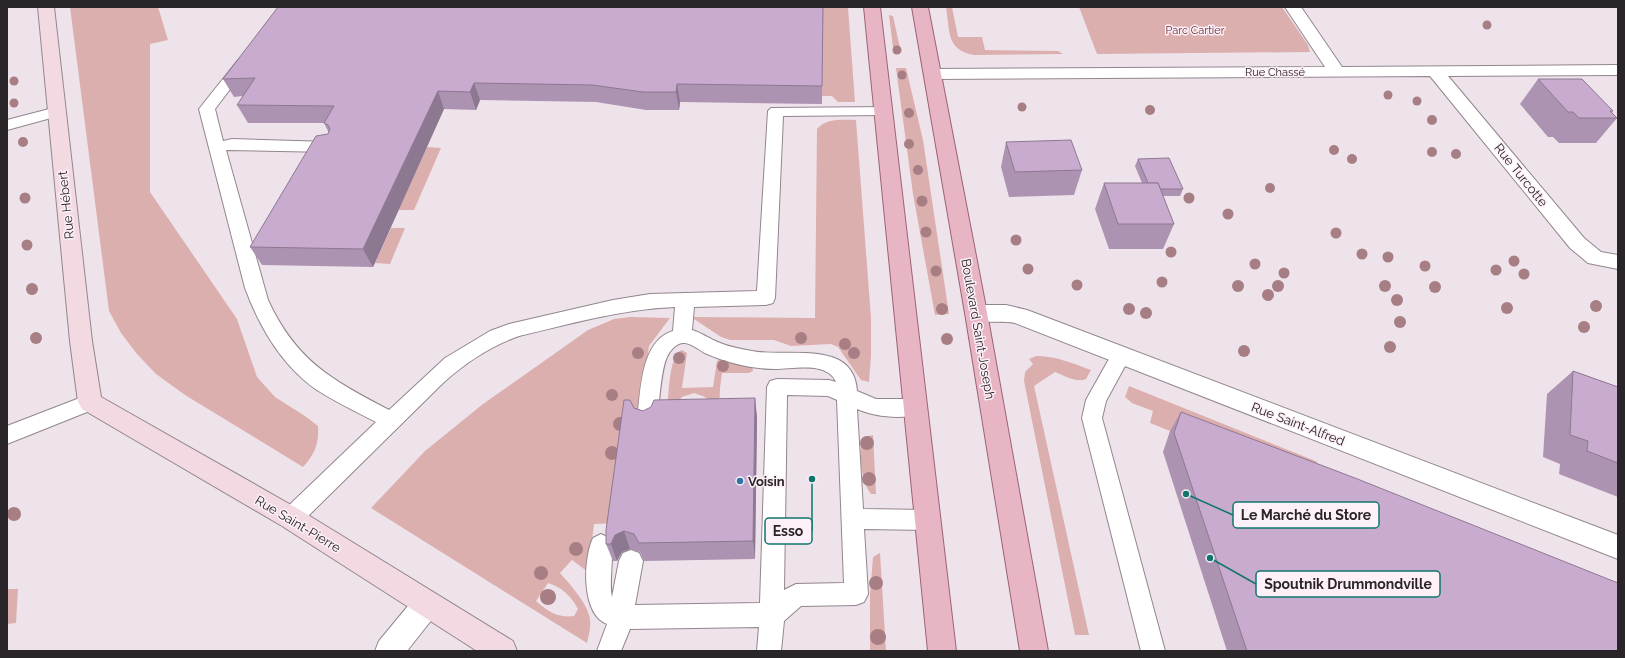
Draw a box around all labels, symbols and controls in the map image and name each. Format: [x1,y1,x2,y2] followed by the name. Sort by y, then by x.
[1165,24,1225,37] park label: Parc Cartier
[1245,66,1306,79] street label: Rue Chassé
[1491,141,1551,210] street label: Rue Turcotte
[55,169,77,240] street label: Rue Hébert
[958,258,998,400] street label: Boulevard Saint-Joseph
[1249,399,1347,449] street label: Rue Saint-Alfred
[748,474,785,489] place label: Voisin
[735,476,745,486] marker: Voisin
[252,493,344,556] street label: Rue Saint-Pierre
[1233,502,1379,528] callout: Le Marché du Store
[1241,507,1372,523] text: Le Marché du Store
[765,518,812,544] callout: Esso
[773,523,804,539] text: Esso
[1256,571,1440,597] callout: Spoutnik Drummondville
[1264,576,1432,592] text: Spoutnik Drummondville

